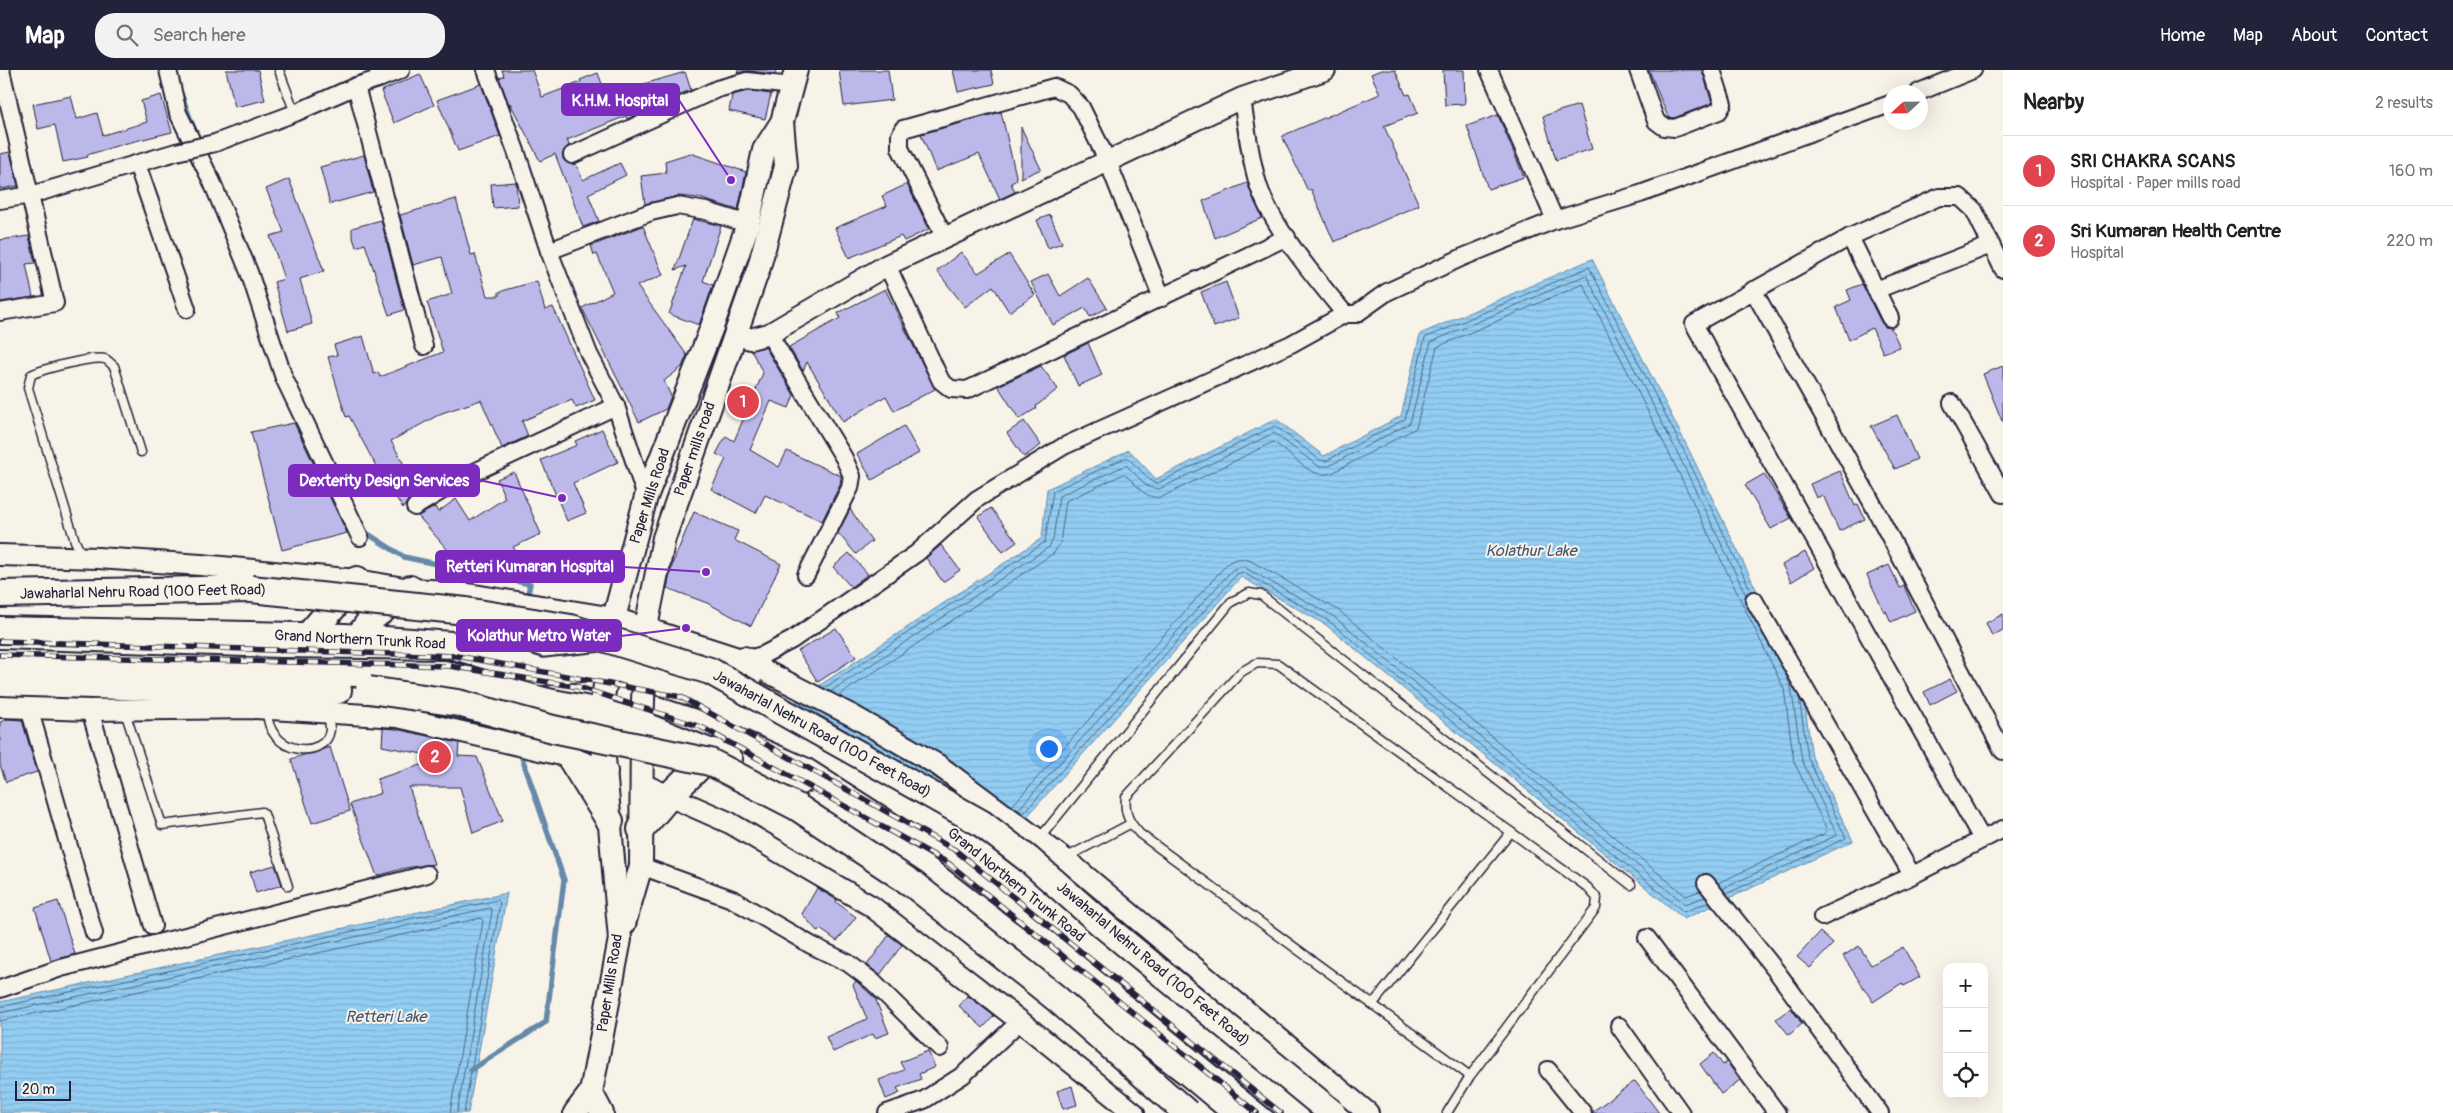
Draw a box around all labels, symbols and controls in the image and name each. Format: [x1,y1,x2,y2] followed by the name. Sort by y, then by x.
[95,13,445,58] search box
[25,21,65,50] text: Map
[113,21,141,49] icon: search
[153,23,246,47] text: Search here
[2160,24,2205,47] text: Home
[2233,24,2263,47] text: Map
[2291,24,2337,47] text: About
[2365,24,2428,47] text: Contact
[562,84,679,115] callout: K.H.M. Hospital
[1883,85,1928,130] north arrow
[2023,89,2084,116] text: Nearby
[571,91,669,111] text: K.H.M. Hospital
[2375,93,2433,113] text: 2 results
[2070,149,2236,173] text: SRI CHAKRA SCANS
[2036,161,2042,181] text: 1
[2389,161,2433,181] text: 160 m
[2070,173,2241,193] text: Hospital · Paper mills road
[2070,219,2281,243] text: Sri Kumaran Health Centre
[2035,231,2043,251] text: 2
[2387,231,2433,251] text: 220 m
[2070,243,2124,263] text: Hospital
[727,383,759,421] pin: 1
[670,399,720,499] street label: Paper mills road
[626,446,674,546] street label: Paper Mills Road
[289,465,479,496] callout: Dexterity Design Services
[299,471,470,491] text: Dexterity Design Services
[1485,541,1579,561] water label: Kolathur Lake
[436,551,624,582] callout: Retteri Kumaran Hospital
[446,557,614,577] text: Retteri Kumaran Hospital
[20,580,266,604] street label: Jawaharlal Nehru Road (100 Feet Road)
[457,620,621,651] callout: Kolathur Metro Water
[274,626,446,654] street label: Grand Northern Trunk Road
[467,626,611,646] text: Kolathur Metro Water
[710,666,934,802] street label: Jawaharlal Nehru Road (100 Feet Road)
[1036,736,1062,762] your location
[419,738,451,776] pin: 2
[943,824,1089,946] street label: Grand Northern Trunk Road
[1053,878,1253,1050] street label: Jawaharlal Nehru Road (100 Feet Road)
[593,932,627,1034] street label: Paper Mills Road
[1943,963,1988,1098] map controls
[1943,963,1988,1008] button: +
[346,1007,429,1027] water label: Retteri Lake
[1943,1008,1988,1053] button: −
[1943,1053,1988,1098] button: locate
[15,1078,71,1101] scale bar
[22,1081,55,1098] text: 20 m

